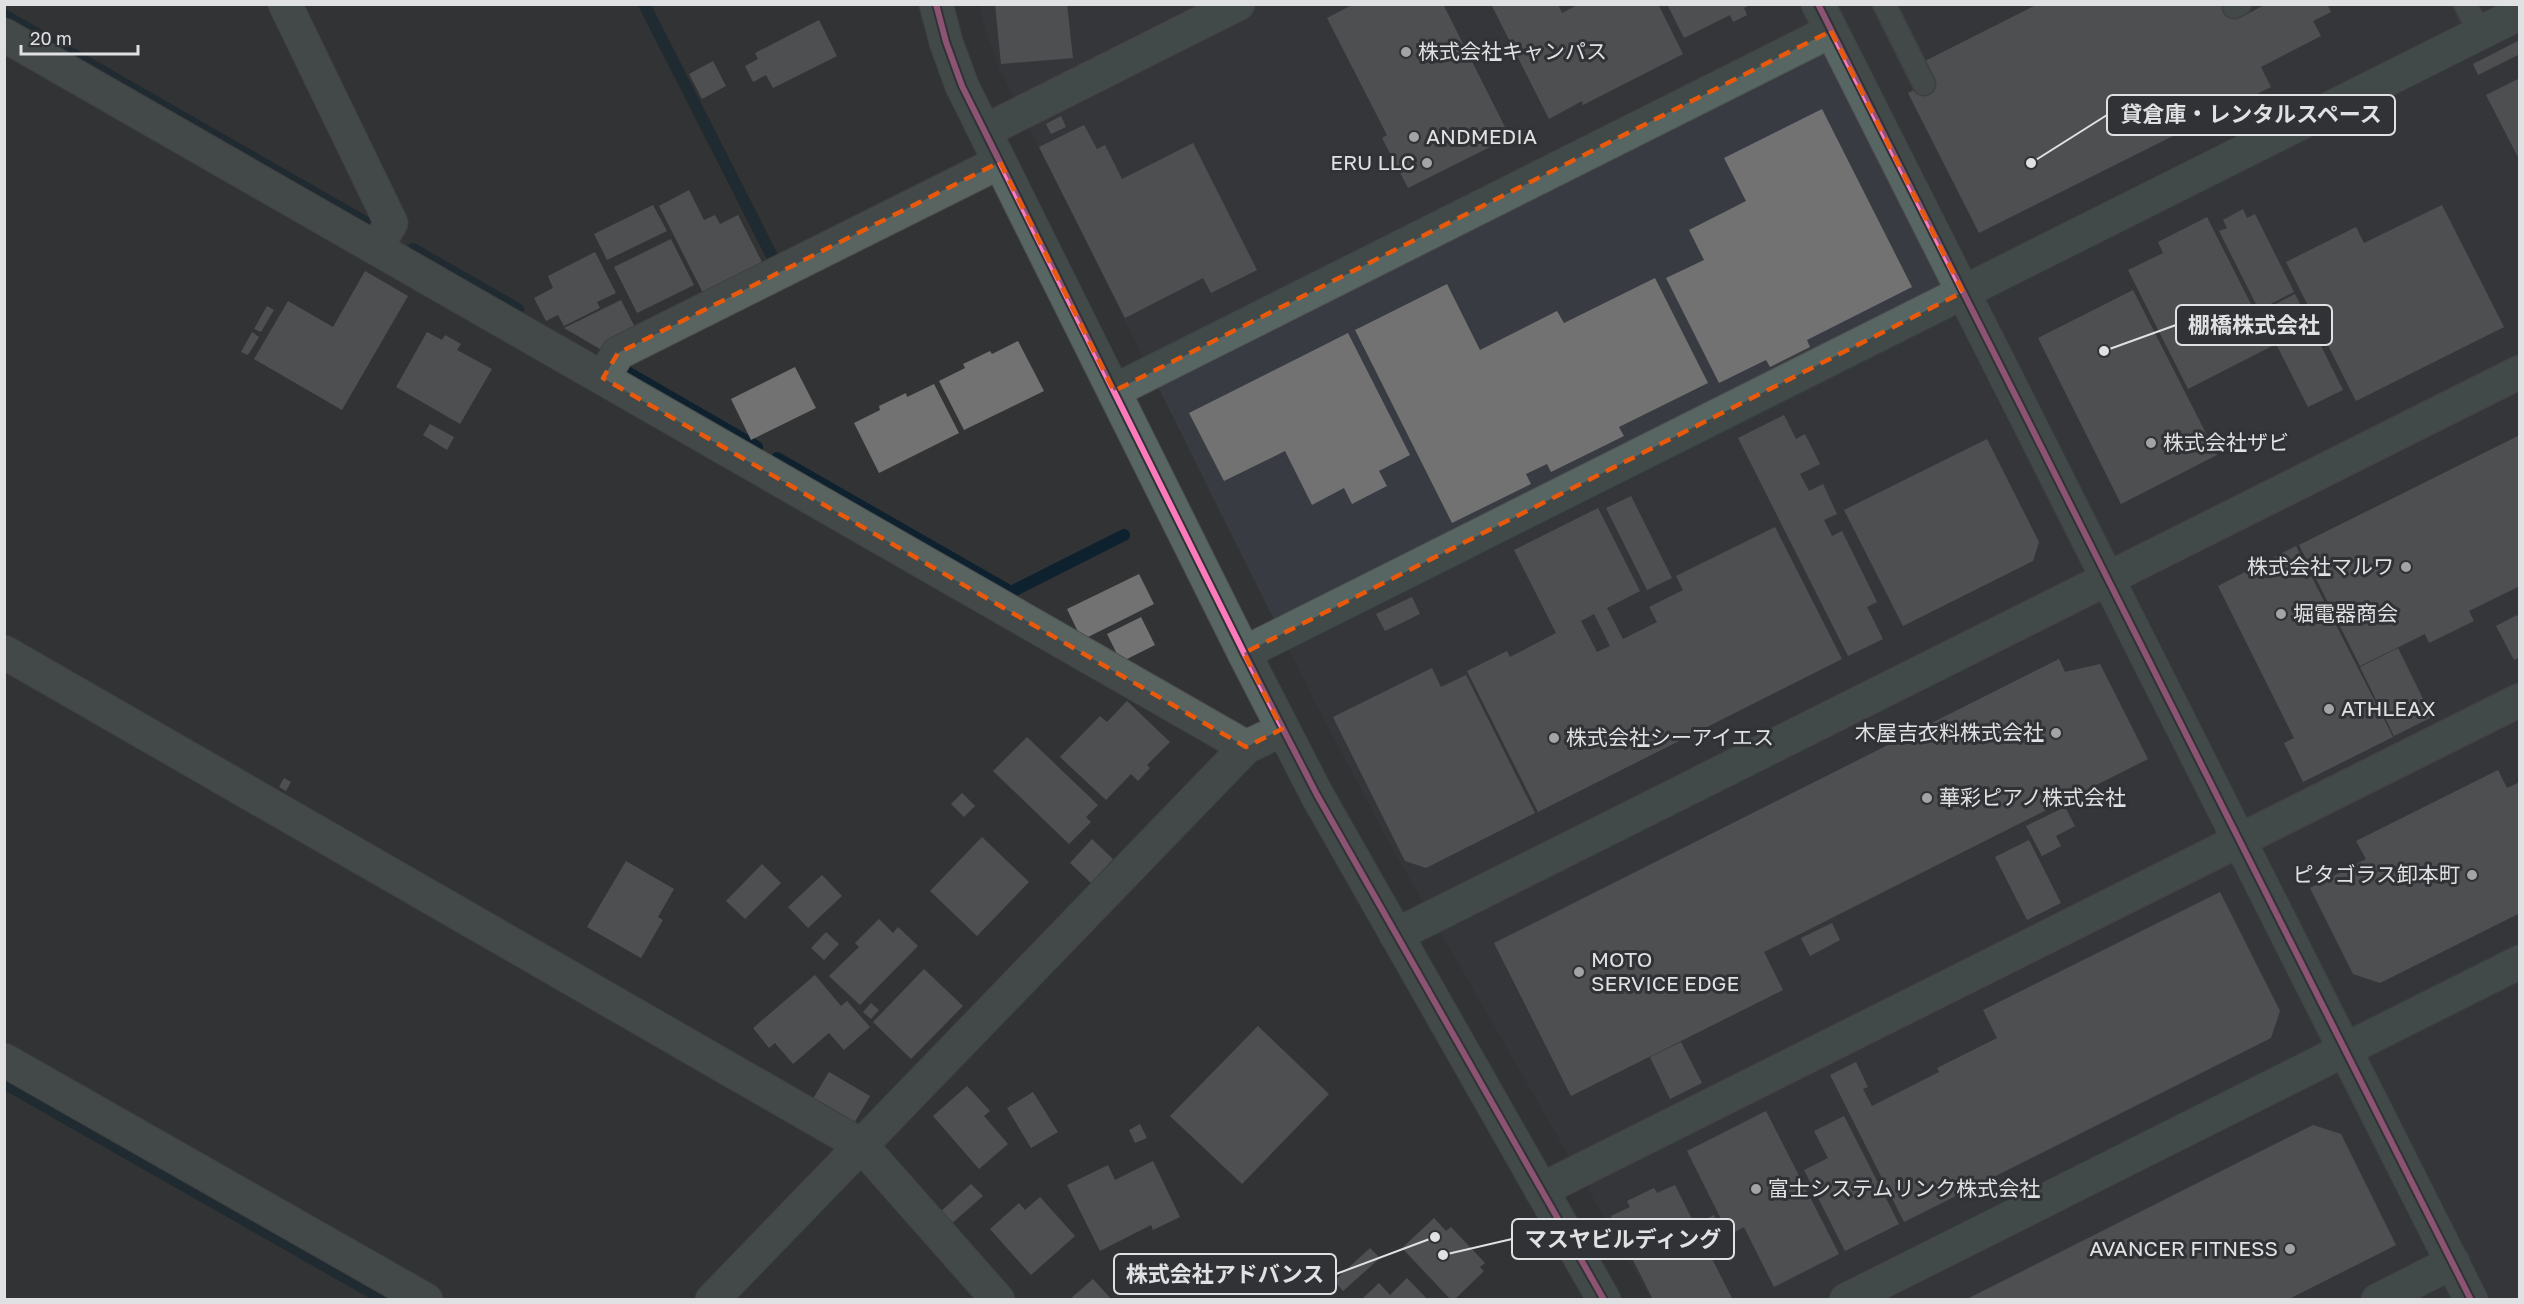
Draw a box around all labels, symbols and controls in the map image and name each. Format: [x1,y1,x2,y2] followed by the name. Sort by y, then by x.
[21,18,138,56] scale bar
[30,27,72,49] text: 20 m
[1418,38,1607,64] place label: 株式会社キャンパス
[1399,45,1413,59] marker: 株式会社キャンパス
[2107,95,2395,135] callout: 貸倉庫・レンタルスペース
[2120,100,2382,127] text: 貸倉庫・レンタルスペース
[1426,123,1537,149] place label: ANDMEDIA
[1407,130,1421,144] marker: ANDMEDIA
[1330,149,1415,175] place label: ERU LLC
[1420,156,1434,170] marker: ERU LLC
[2176,305,2332,345] callout: 棚橋株式会社
[2188,311,2320,338] text: 棚橋株式会社
[2163,429,2289,455] place label: 株式会社ザビ
[2144,436,2158,450] marker: 株式会社ザビ
[2247,553,2394,579] place label: 株式会社マルワ
[2399,560,2413,574] marker: 株式会社マルワ
[2293,600,2398,626] place label: 堀電器商会
[2274,607,2288,621] marker: 堀電器商会
[2341,695,2436,721] place label: ATHLEAX
[2322,702,2336,716] marker: ATHLEAX
[1855,719,2044,745] place label: 木屋吉衣料株式会社
[1566,724,1774,750] place label: 株式会社シーアイエス
[2049,726,2063,740] marker: 木屋吉衣料株式会社
[1547,731,1561,745] marker: 株式会社シーアイエス
[1939,784,2126,810] place label: 華彩ピアノ株式会社
[1920,791,1934,805] marker: 華彩ピアノ株式会社
[2292,861,2460,887] place label: ピタゴラス卸本町
[2465,868,2479,882] marker: ピタゴラス卸本町
[1591,946,1739,996] place label: MOTO SERVICE EDGE
[1572,965,1586,979] marker: MOTO SERVICE EDGE
[1768,1175,2040,1201] place label: 富士システムリンク株式会社
[1749,1182,1763,1196] marker: 富士システムリンク株式会社
[1512,1219,1734,1259] callout: マスヤビルディング
[1525,1225,1721,1252] text: マスヤビルディング
[2089,1235,2278,1261] place label: AVANCER FITNESS
[2283,1242,2297,1256] marker: AVANCER FITNESS
[1114,1254,1336,1294] callout: 株式会社アドバンス
[1126,1260,1324,1287] text: 株式会社アドバンス

